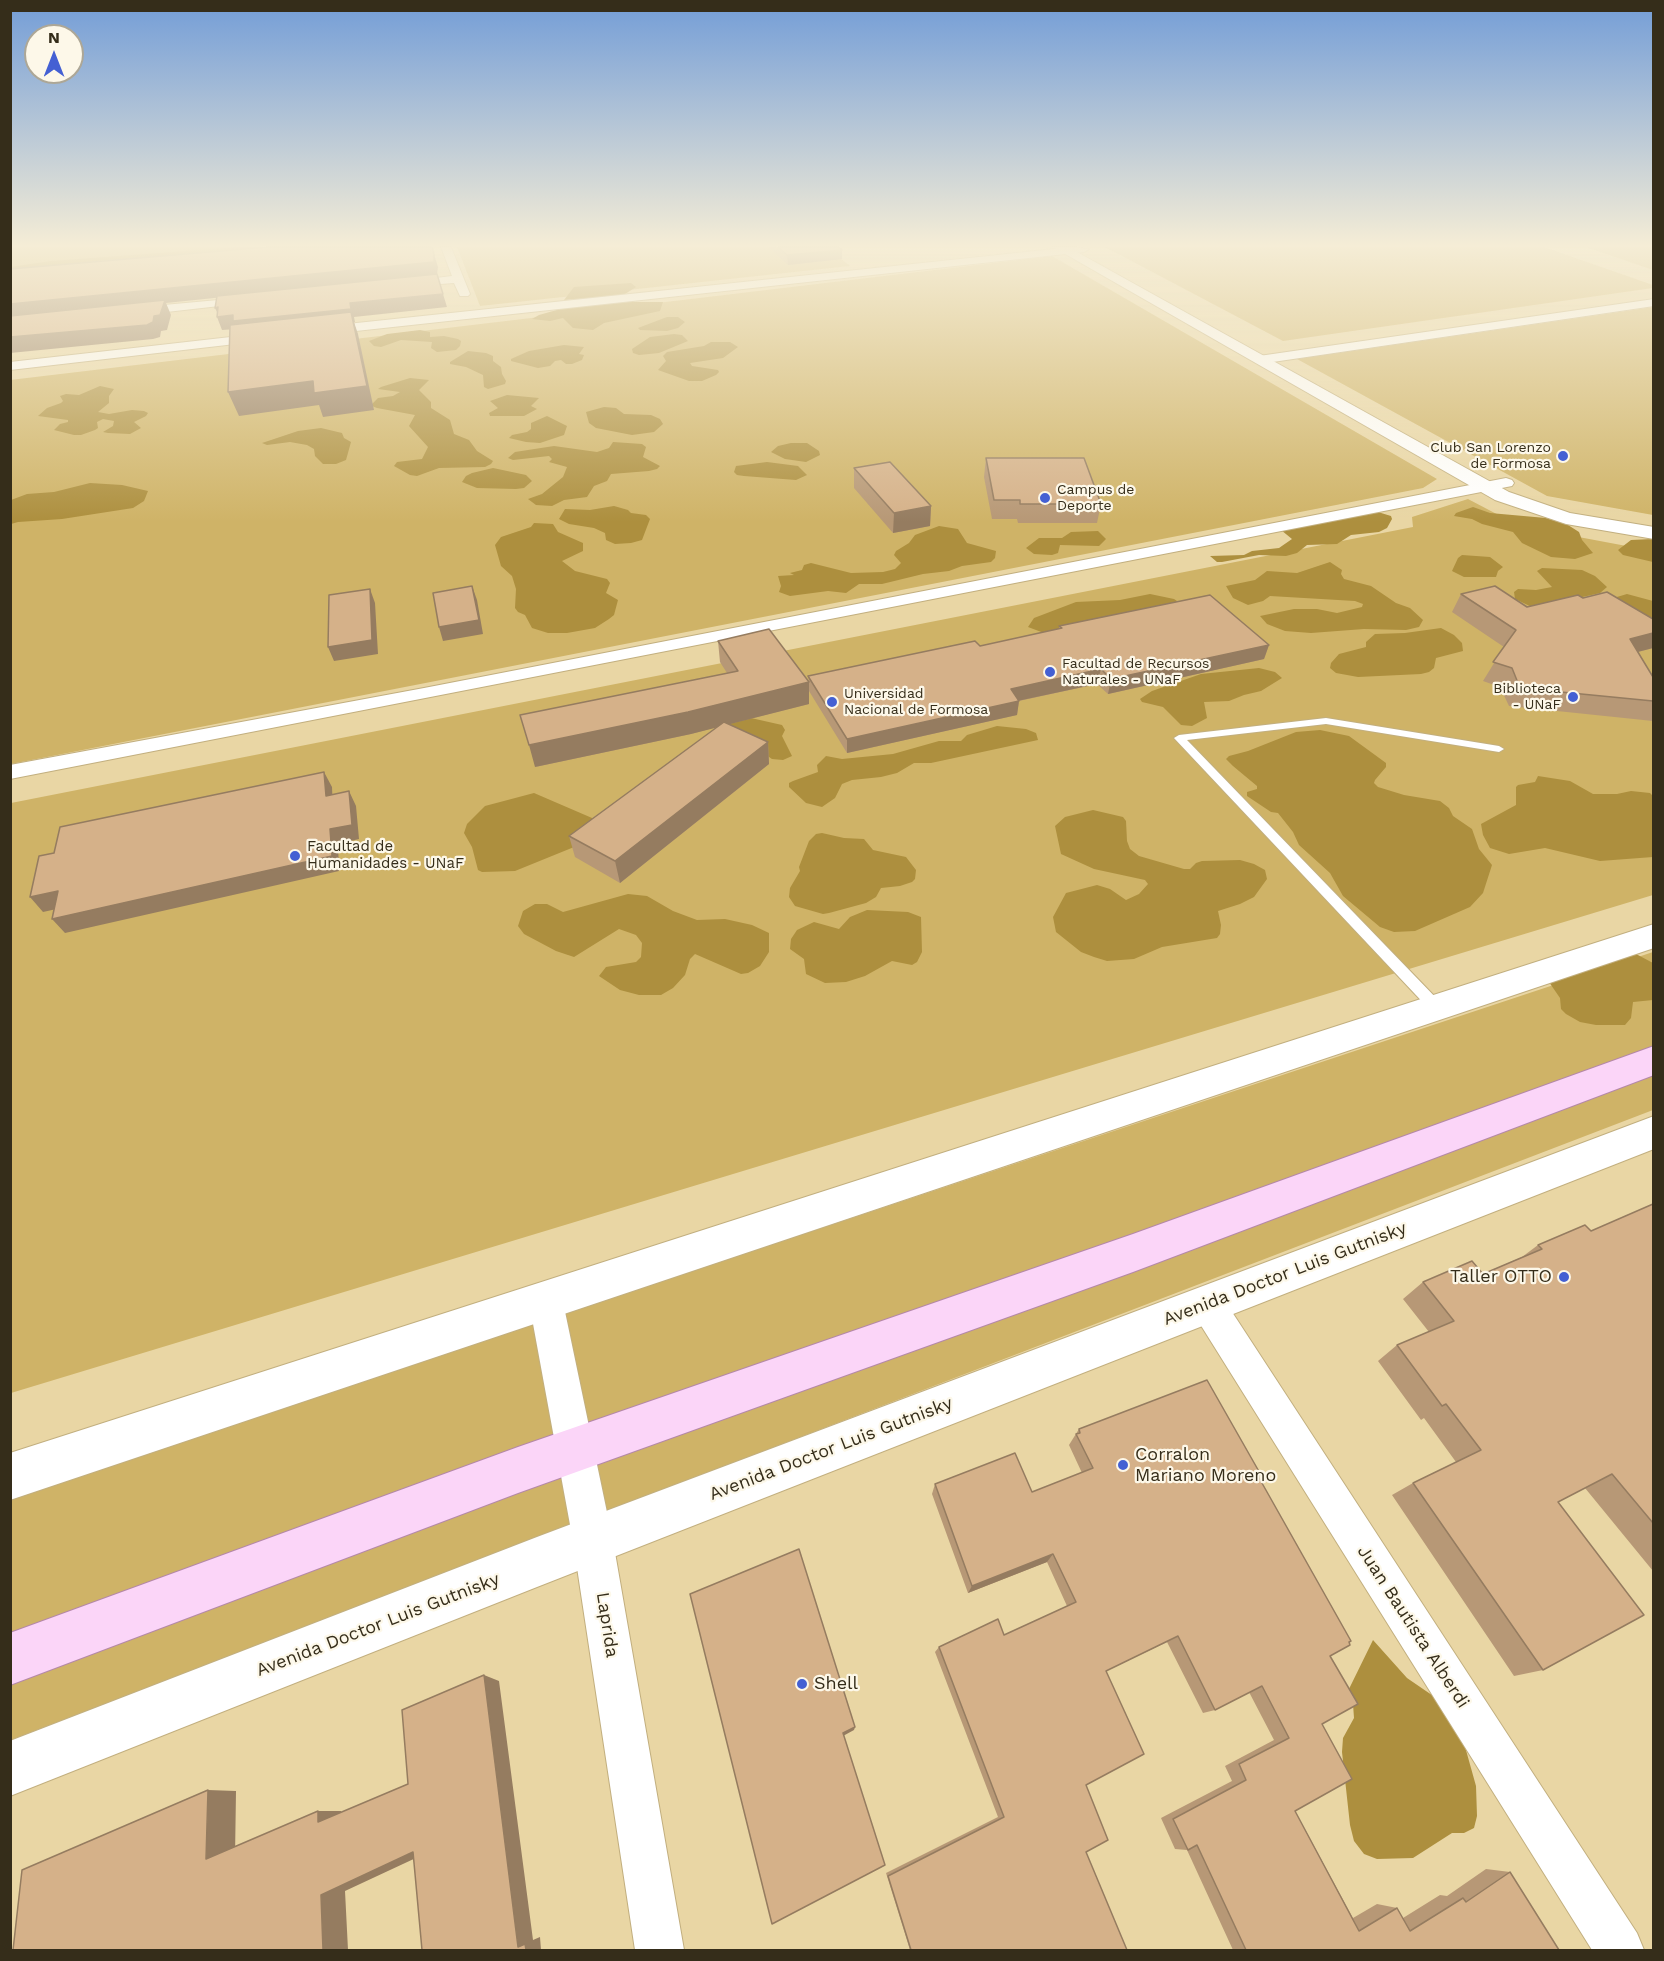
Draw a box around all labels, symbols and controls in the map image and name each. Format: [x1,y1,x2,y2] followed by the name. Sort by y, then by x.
[24,24,84,84] north arrow
[48,28,60,47] text: N
[1430,440,1551,472] place label: Club San Lorenzo de Formosa
[1556,449,1570,463] marker: Club San Lorenzo de Formosa
[1057,482,1134,514] place label: Campus de Deporte
[1038,491,1052,505] marker: Campus de Deporte
[1062,656,1209,688] place label: Facultad de Recursos Naturales - UNaF
[1043,665,1057,679] marker: Facultad de Recursos Naturales - UNaF
[1493,681,1561,714] place label: Biblioteca - UNaF
[844,686,988,718] place label: Universidad Nacional de Formosa
[1566,690,1580,704] marker: Biblioteca - UNaF
[825,695,839,709] marker: Universidad Nacional de Formosa
[307,838,464,873] place label: Facultad de Humanidades - UNaF
[288,849,302,863] marker: Facultad de Humanidades - UNaF
[1160,1218,1410,1330] street label: Avenida Doctor Luis Gutnisky
[1450,1266,1552,1288] place label: Taller OTTO
[1557,1270,1571,1284] marker: Taller OTTO
[706,1393,956,1505] street label: Avenida Doctor Luis Gutnisky
[1135,1444,1276,1486] place label: Corralon Mariano Moreno
[1116,1458,1130,1472] marker: Corralon Mariano Moreno
[1352,1542,1474,1712] street label: Juan Bautista Alberdi
[253,1569,503,1681] street label: Avenida Doctor Luis Gutnisky
[591,1591,623,1659] street label: Laprida
[814,1673,858,1695] place label: Shell
[795,1677,809,1691] marker: Shell

